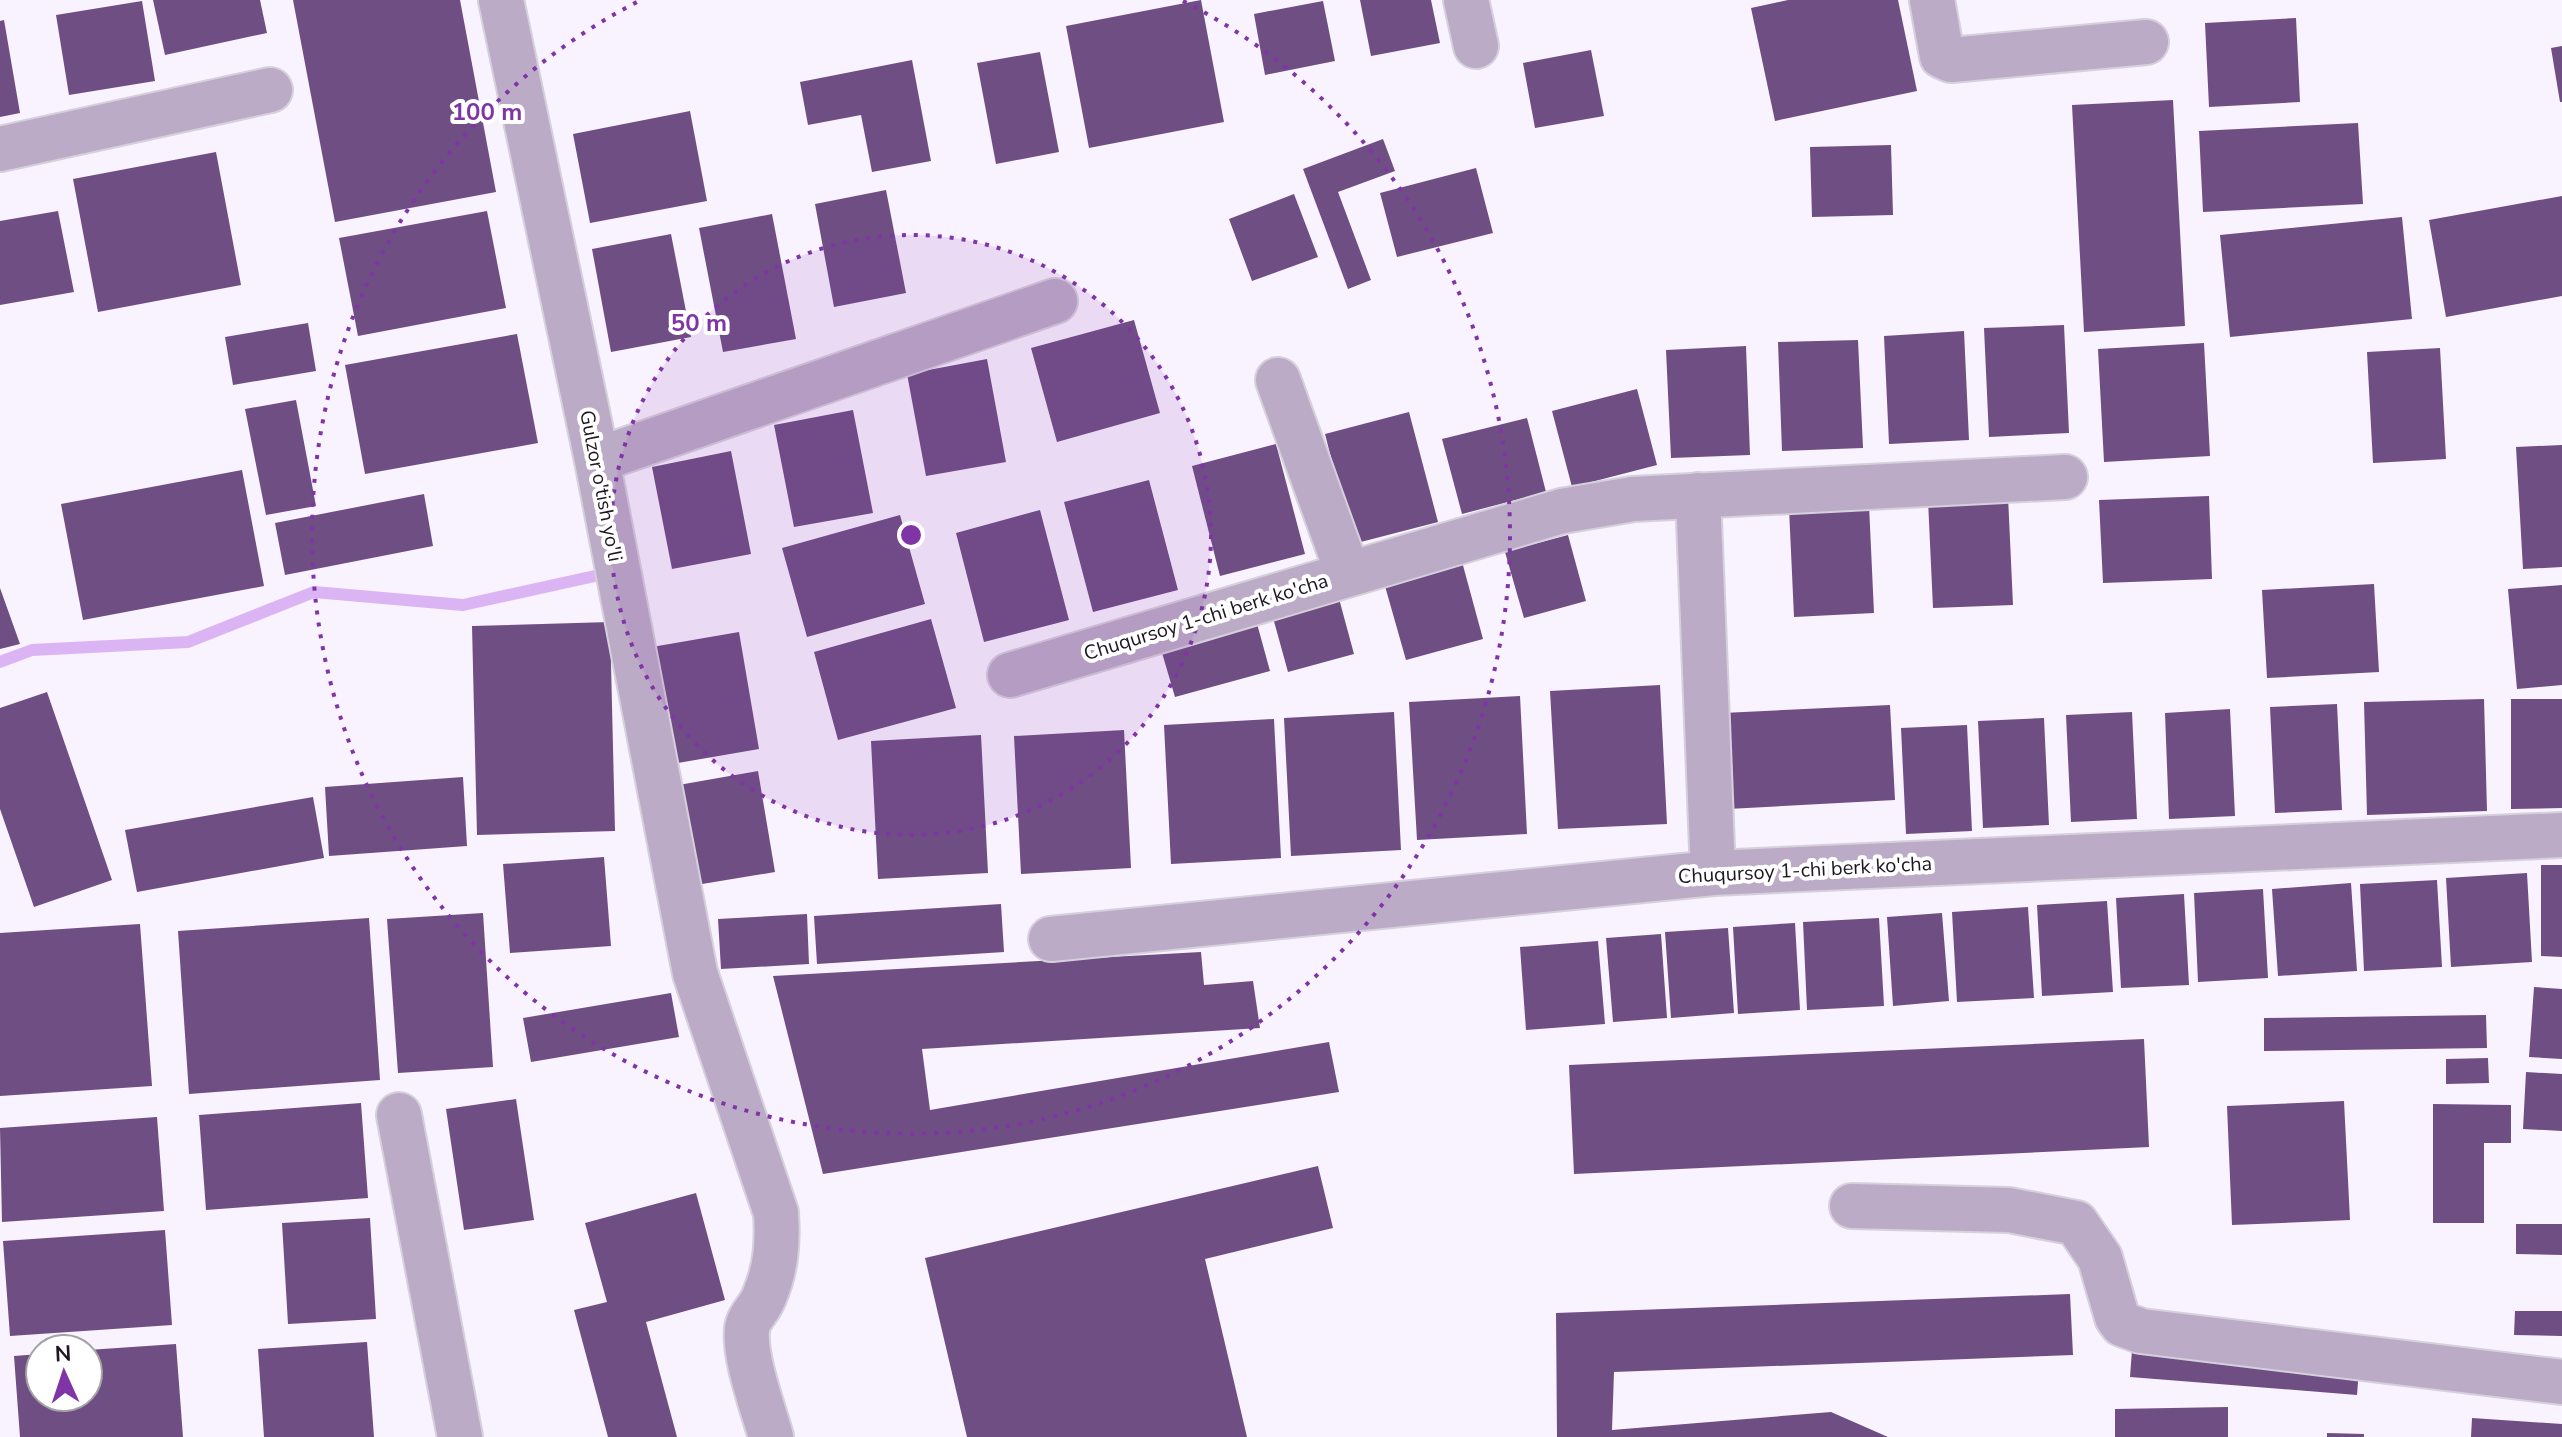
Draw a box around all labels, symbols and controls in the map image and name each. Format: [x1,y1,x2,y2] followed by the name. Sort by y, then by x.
[452,96,522,128] text: 100 m
[671,307,727,339] text: 50 m
[573,408,629,564] street label: Gulzor o'tish yo'li
[897,521,925,549] centre of rings
[1080,567,1332,667] street label: Chuqursoy 1-chi berk ko'cha
[1677,850,1933,890] street label: Chuqursoy 1-chi berk ko'cha
[24,1333,104,1413] north arrow
[54,1339,72,1369] text: N

